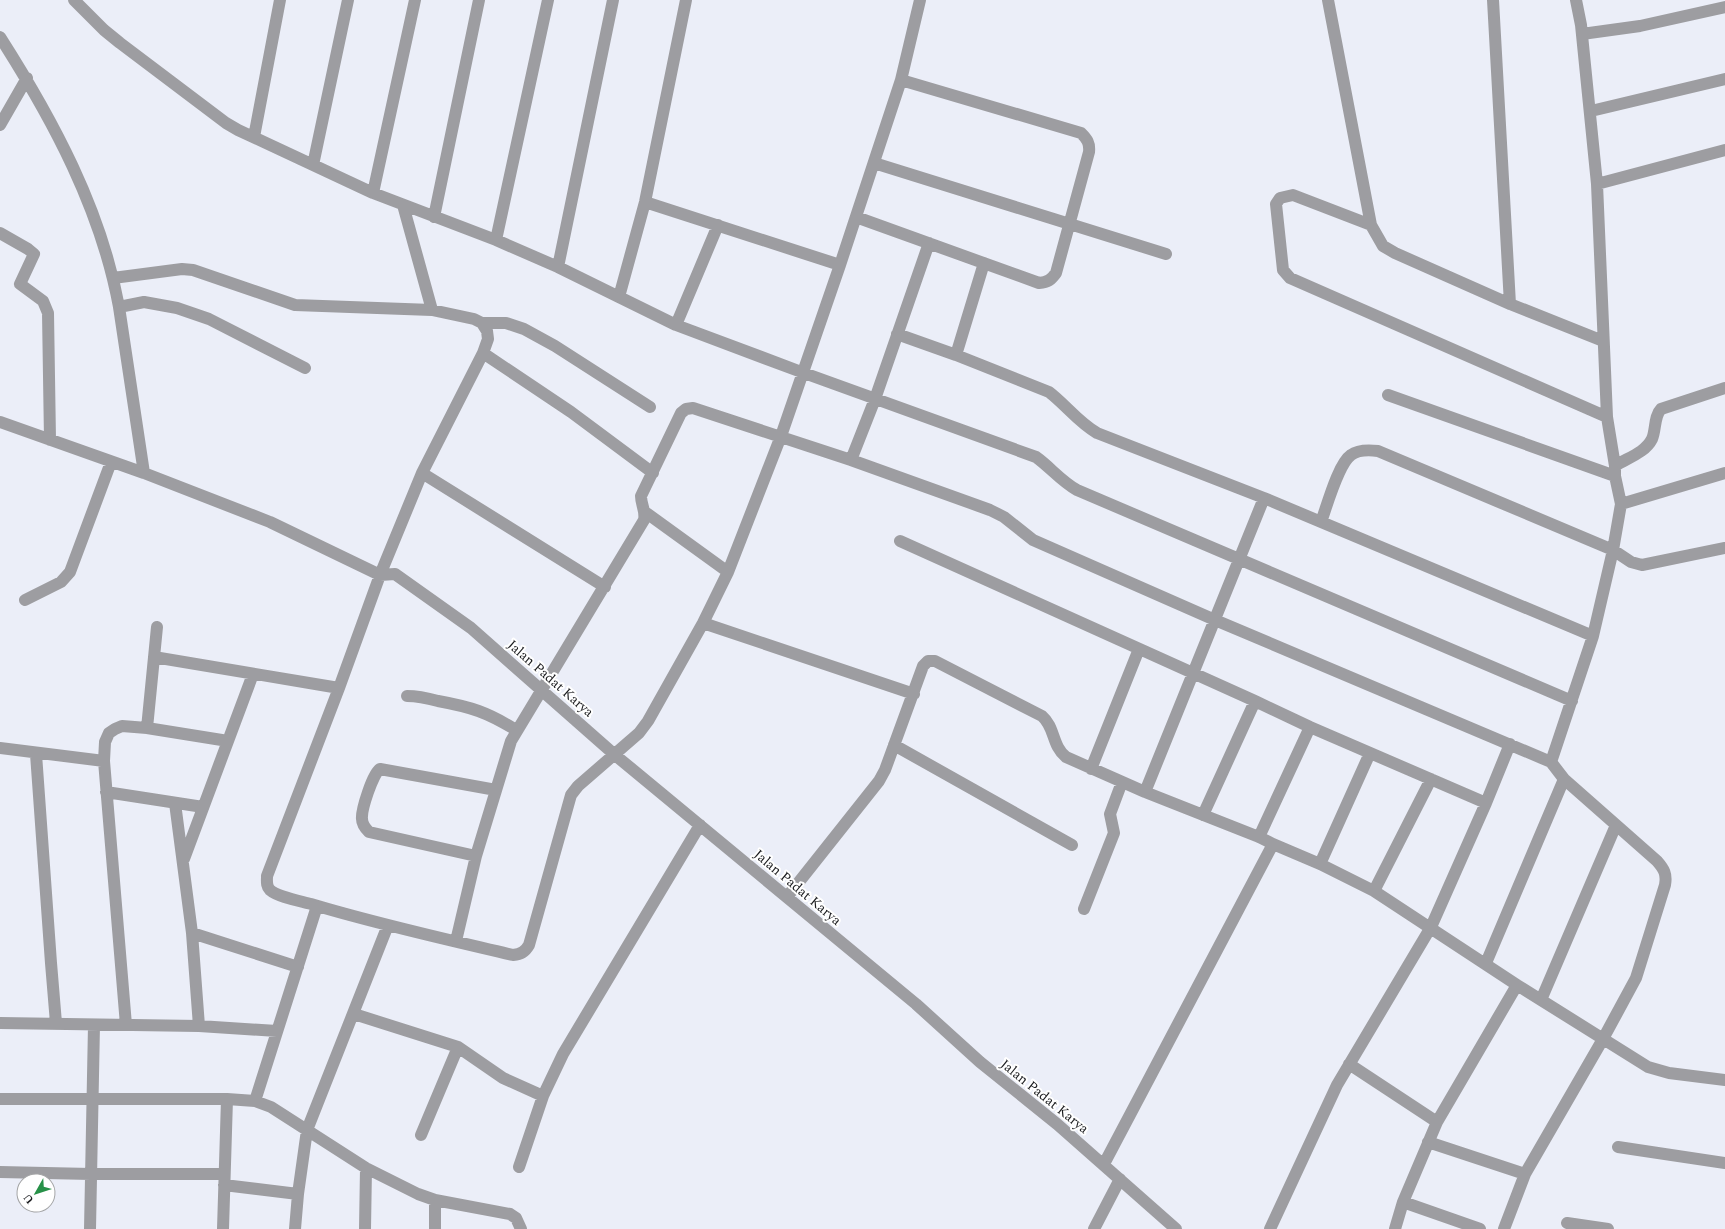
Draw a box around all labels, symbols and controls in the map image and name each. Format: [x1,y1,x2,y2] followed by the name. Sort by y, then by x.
[503,635,599,722] street label: Jalan Padat Karya
[749,844,846,930] street label: Jalan Padat Karya
[996,1054,1094,1139] street label: Jalan Padat Karya
[16,1173,56,1213] north arrow
[19,1190,38,1208] text: U

